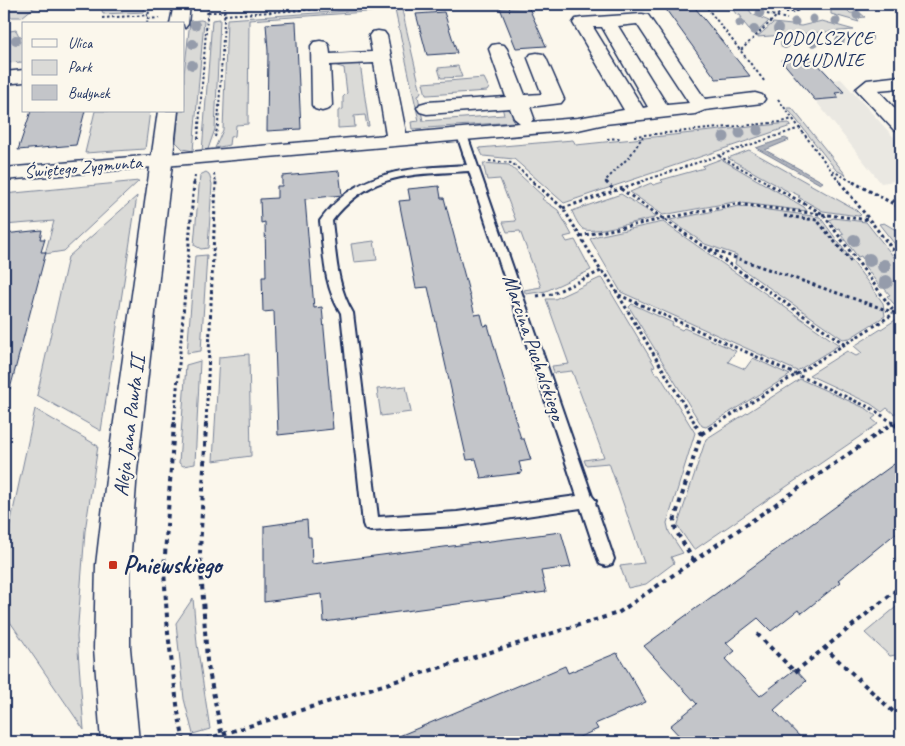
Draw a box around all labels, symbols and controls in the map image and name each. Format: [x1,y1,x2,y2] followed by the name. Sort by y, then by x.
[22,22,185,112] legend
[772,26,876,72] district label: PODOLSZYCE POŁUDNIE
[68,34,93,53] text: Ulica
[68,58,93,77] text: Park
[68,84,111,103] text: Budynek
[23,151,144,183] street label: Świętego Zygmunta
[497,271,572,426] street label: Marcina Puchalskiego
[107,350,151,498] street label: Aleja Jana Pawła II
[123,549,225,581] place label: Pniewskiego
[107,559,119,571] marker: Pniewskiego

